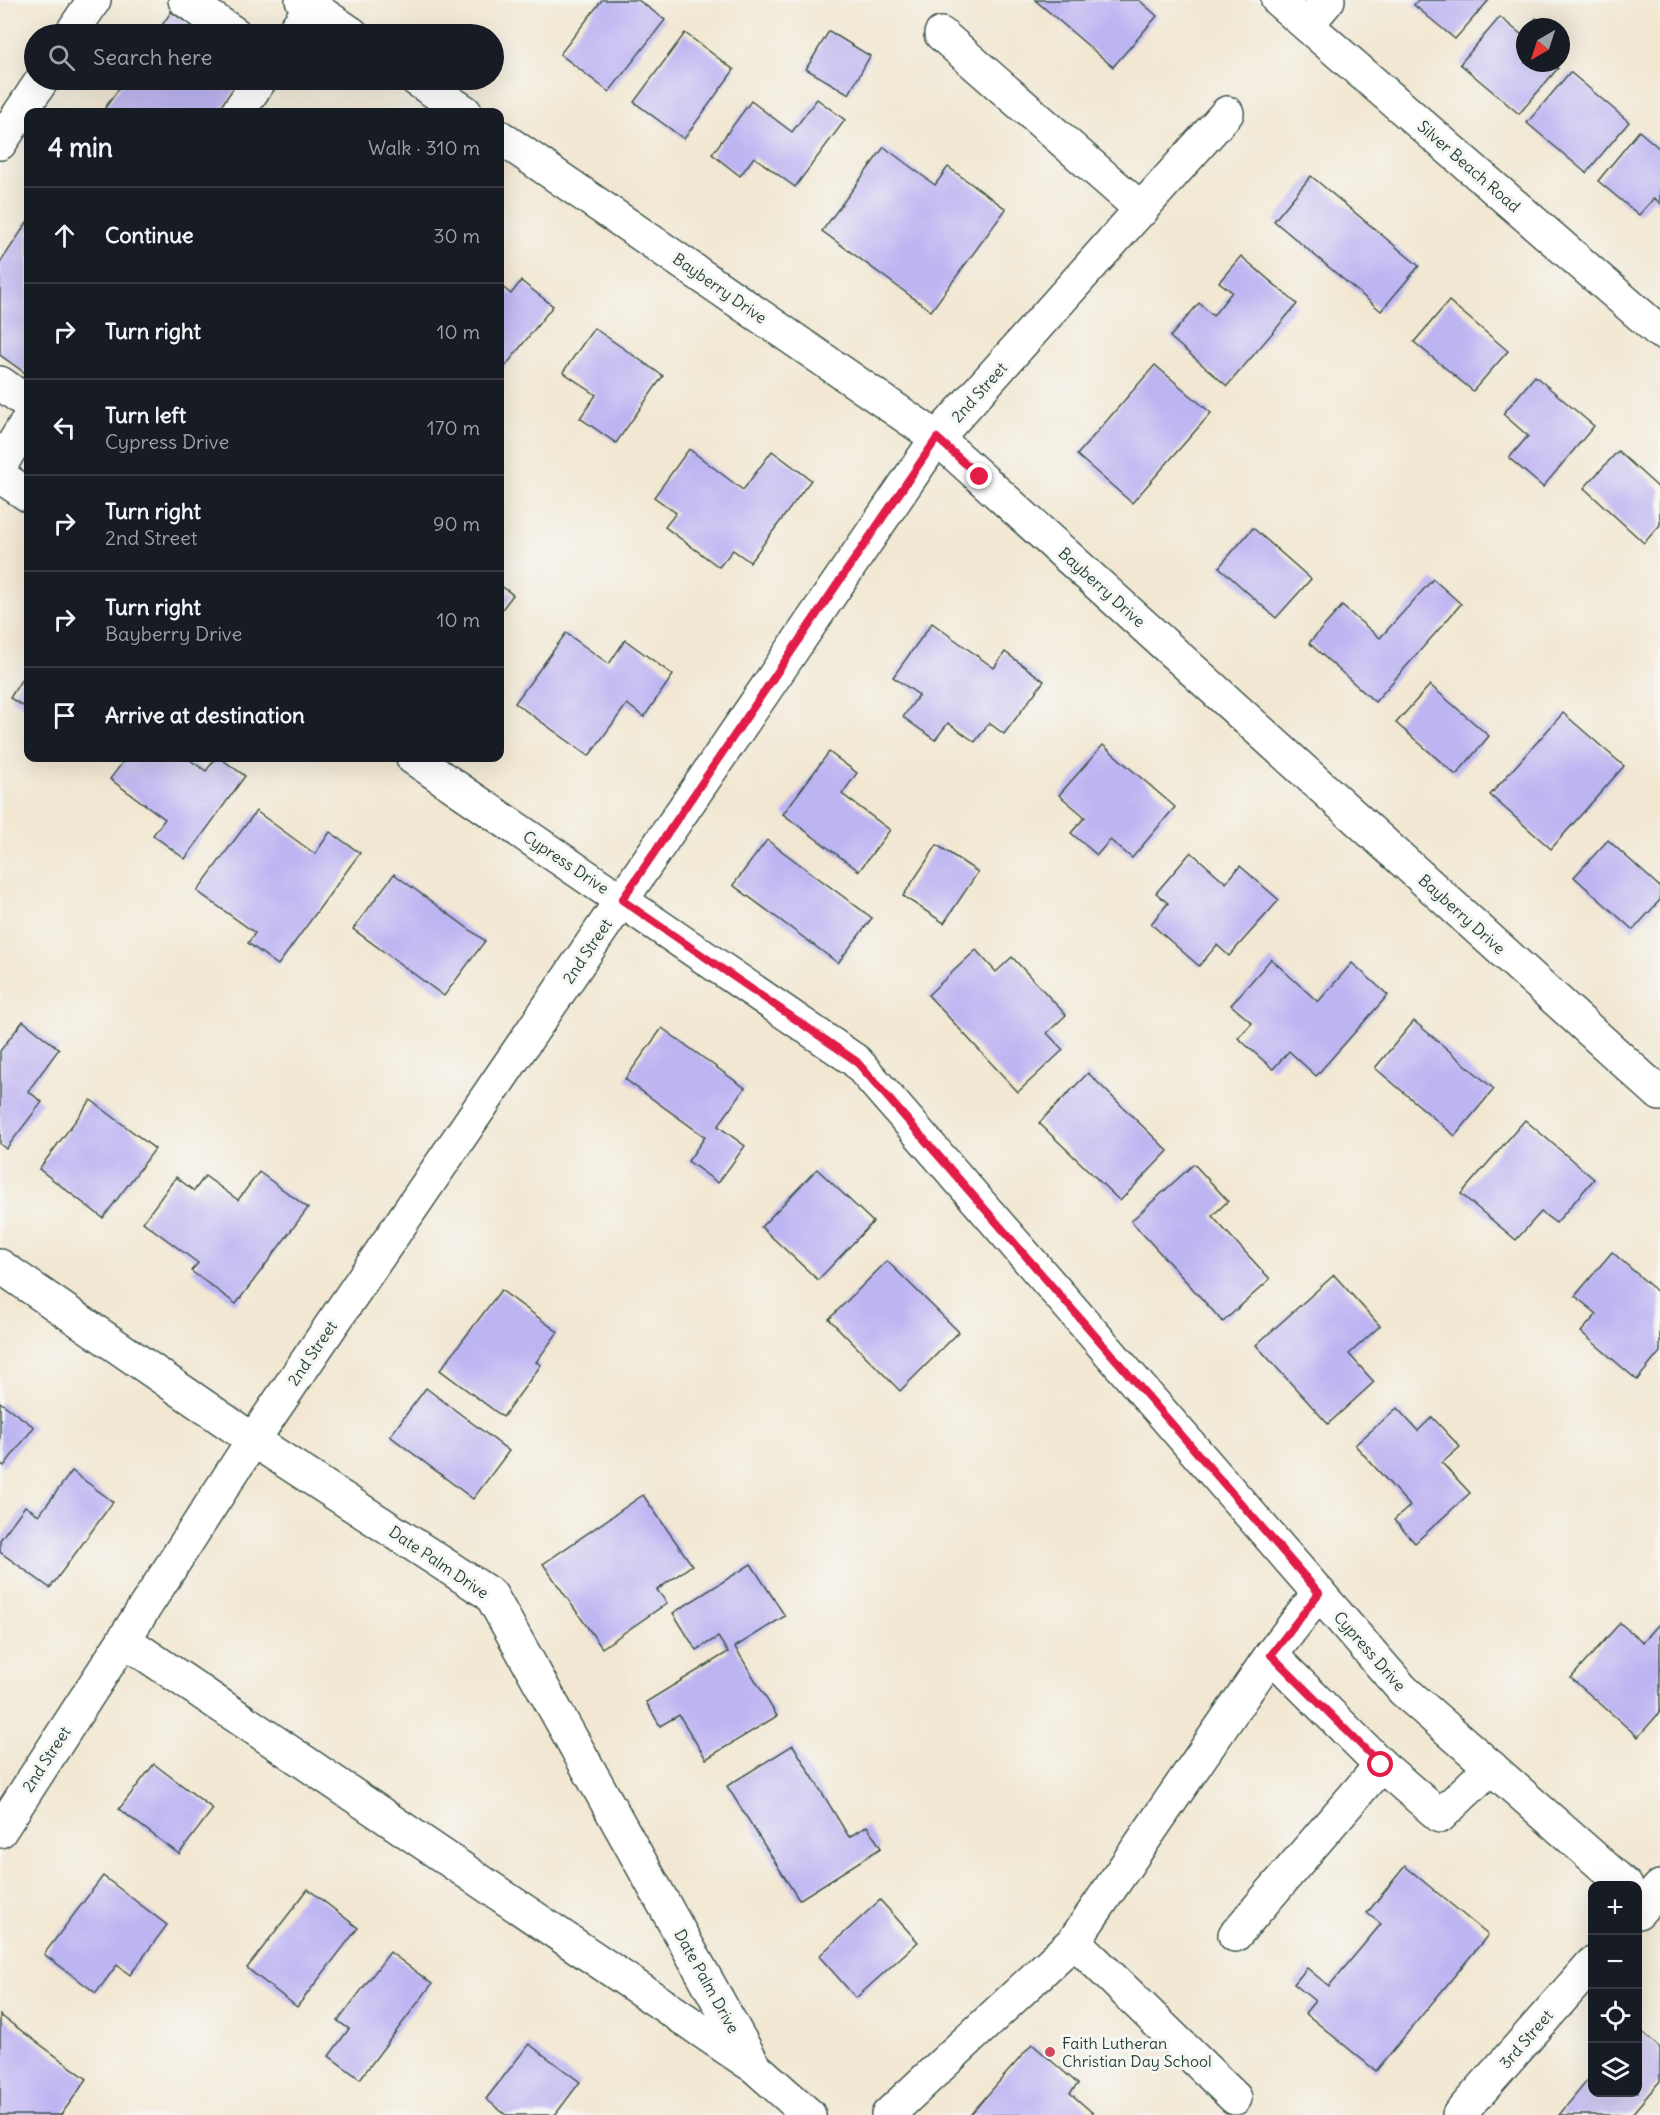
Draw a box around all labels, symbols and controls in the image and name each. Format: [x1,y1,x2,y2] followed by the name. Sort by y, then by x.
[1516,18,1570,72] north arrow
[24,24,504,90] search box
[45,41,78,74] icon: search
[93,43,212,71] text: Search here
[1414,116,1524,216] street label: Silver Beach Road
[48,131,113,164] text: 4 min
[368,135,480,160] text: Walk · 310 m
[48,219,81,252] icon: ahead
[105,221,194,249] text: Continue
[433,223,480,248] text: 30 m
[669,248,771,328] street label: Bayberry Drive
[48,315,81,348] icon: right
[105,317,201,345] text: Turn right
[437,319,480,344] text: 10 m
[947,357,1012,426] street label: 2nd Street
[105,401,186,429] text: Turn left
[48,411,81,444] icon: left
[427,415,480,440] text: 170 m
[105,429,229,454] text: Cypress Drive
[966,463,992,489] route end
[105,497,201,525] text: Turn right
[48,507,81,540] icon: right
[433,511,480,536] text: 90 m
[105,525,197,550] text: 2nd Street
[1054,543,1150,631] street label: Bayberry Drive
[105,593,201,621] text: Turn right
[48,603,81,636] icon: right
[437,607,480,632] text: 10 m
[105,621,242,646] text: Bayberry Drive
[48,699,81,732] icon: arrive
[105,701,305,729] text: Arrive at destination
[519,826,613,898] street label: Cypress Drive
[1414,870,1510,958] street label: Bayberry Drive
[558,914,616,987] street label: 2nd Street
[283,1316,341,1389] street label: 2nd Street
[385,1521,493,1603] street label: Date Palm Drive
[1330,1607,1410,1695] street label: Cypress Drive
[17,1722,75,1795] street label: 2nd Street
[1367,1751,1393,1777] route start
[1588,1881,1642,2097] map controls
[1588,1881,1642,1935] button: +
[670,1926,744,2036] street label: Date Palm Drive
[1588,1935,1642,1989] button: −
[1588,1989,1642,2043] button: locate
[1495,2005,1557,2072] street label: 3rd Street
[1062,2033,1211,2071] place label: Faith Lutheran Christian Day School
[1588,2043,1642,2097] button: layers
[1043,2045,1057,2059] marker: Faith Lutheran Christian Day School

